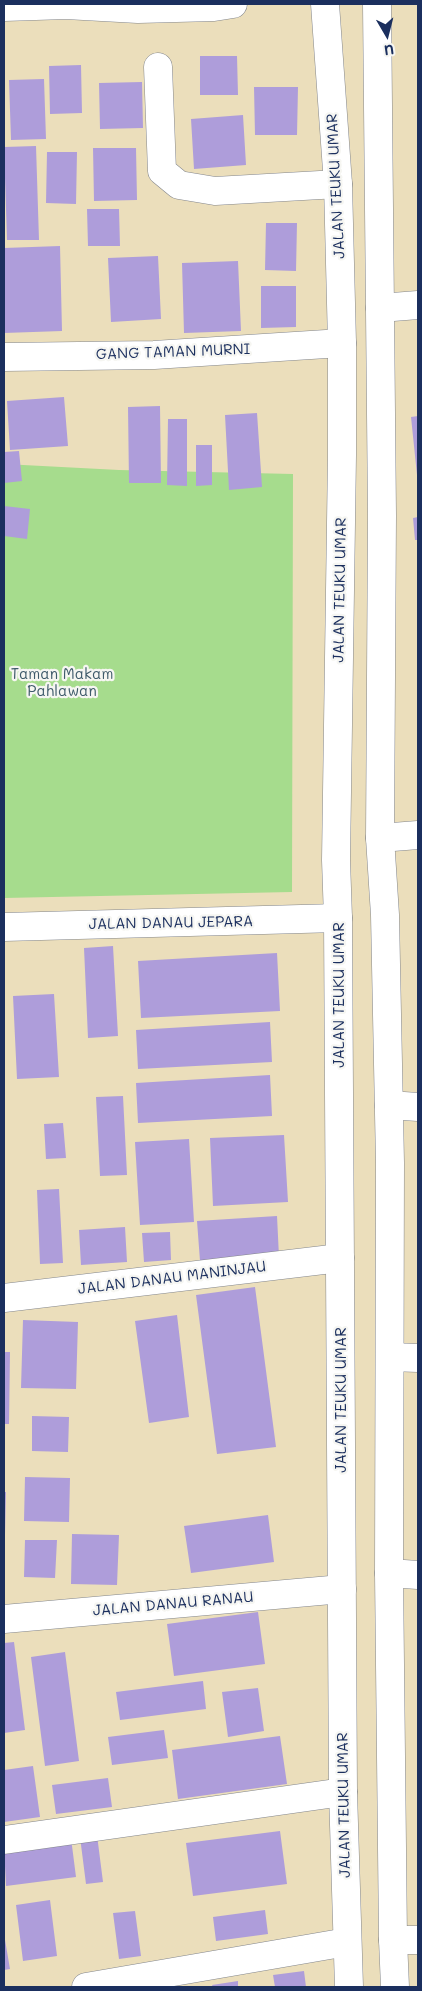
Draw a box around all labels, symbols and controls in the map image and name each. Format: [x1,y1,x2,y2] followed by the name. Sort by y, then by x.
[362,10,412,60] north arrow
[383,40,395,60] text: U
[323,113,349,259] street label: JALAN TEUKU UMAR
[95,340,251,364] street label: GANG TAMAN MURNI
[330,517,350,663] street label: JALAN TEUKU UMAR
[11,665,113,700] park label: Taman Makam Pahlawan
[88,913,254,933] street label: JALAN DANAU JEPARA
[330,922,348,1068] street label: JALAN TEUKU UMAR
[77,1258,267,1298] street label: JALAN DANAU MANINJAU
[332,1327,350,1473] street label: JALAN TEUKU UMAR
[92,1588,254,1620] street label: JALAN DANAU RANAU
[334,1732,354,1878] street label: JALAN TEUKU UMAR

